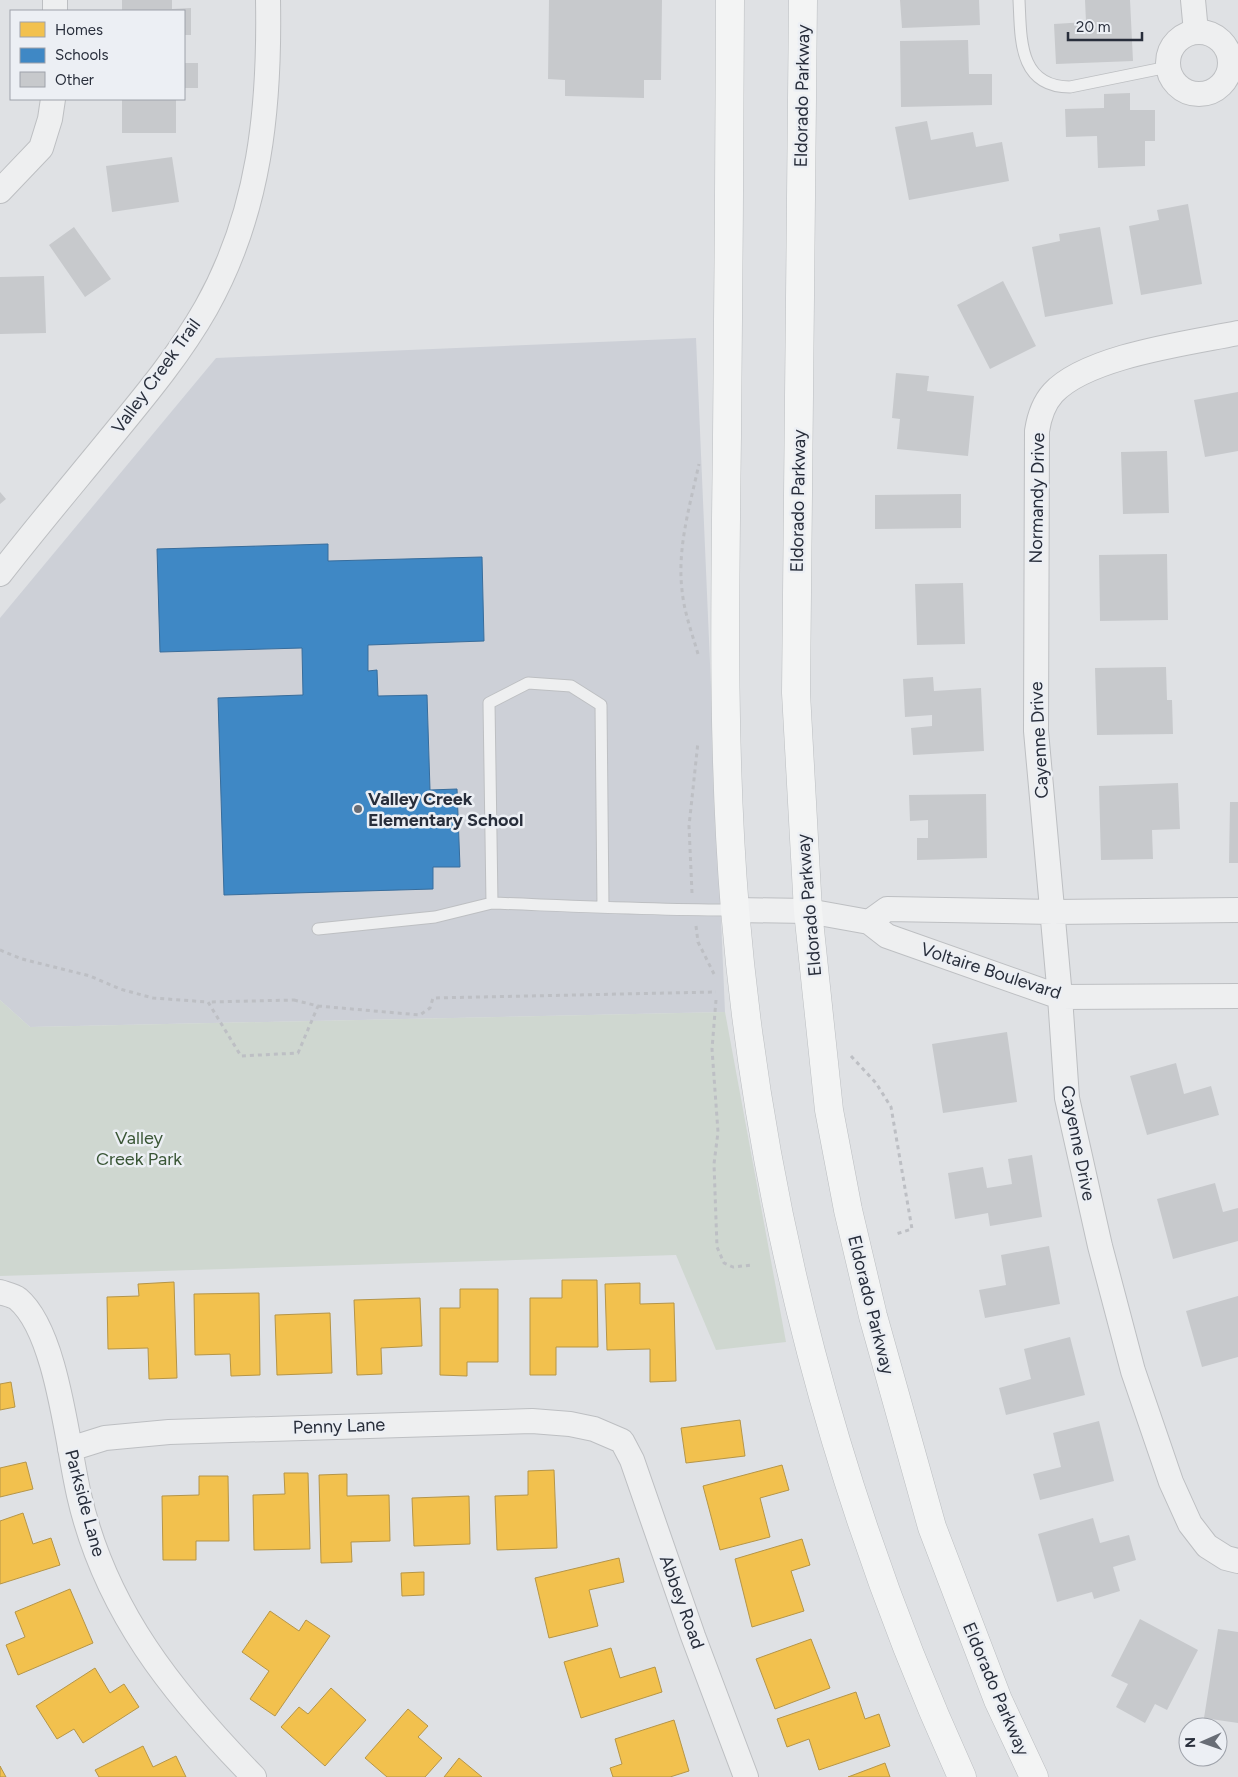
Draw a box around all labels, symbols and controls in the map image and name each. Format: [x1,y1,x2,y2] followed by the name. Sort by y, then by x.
[10,10,185,100] legend
[1068,10,1142,42] scale bar
[1076,18,1110,36] text: 20 m
[55,21,103,39] text: Homes
[790,24,814,168] street label: Eldorado Parkway
[55,46,108,64] text: Schools
[55,71,94,89] text: Other
[107,314,205,438] street label: Valley Creek Trail
[786,429,810,573] street label: Eldorado Parkway
[1025,432,1049,564] street label: Normandy Drive
[1025,681,1053,799] street label: Cayenne Drive
[368,788,523,831] place label: Valley Creek Elementary School
[352,803,364,815] marker: Valley Creek Elementary School
[792,832,826,977] street label: Eldorado Parkway
[918,938,1064,1004] street label: Voltaire Boulevard
[1056,1083,1100,1203] street label: Cayenne Drive
[96,1127,182,1170] park label: Valley Creek Park
[843,1233,899,1378] street label: Eldorado Parkway
[292,1413,386,1439] street label: Penny Lane
[60,1447,110,1559] street label: Parkside Lane
[655,1552,709,1652] street label: Abbey Road
[958,1619,1034,1760] street label: Eldorado Parkway
[1178,1717,1228,1767] north arrow
[1182,1737,1199,1748] text: N

